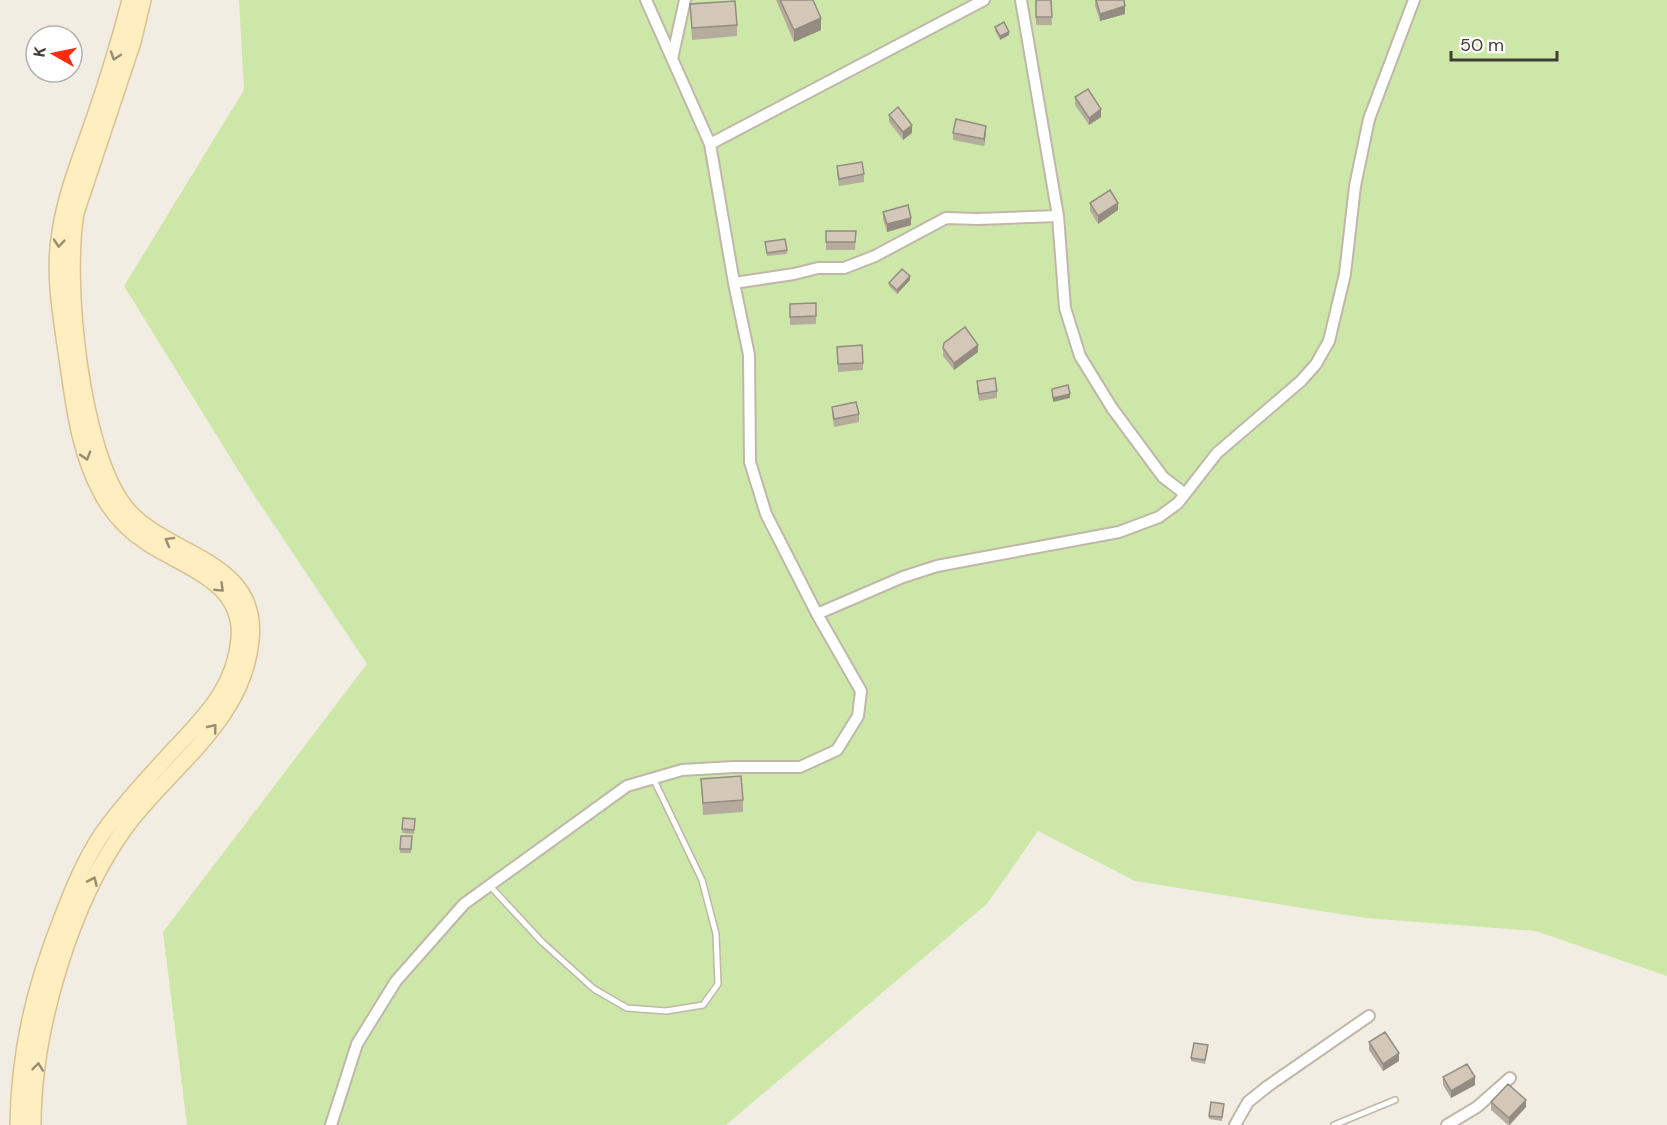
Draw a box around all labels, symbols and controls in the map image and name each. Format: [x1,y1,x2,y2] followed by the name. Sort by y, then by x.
[24,24,84,84] north arrow
[1451,24,1558,62] scale bar
[1460,33,1504,57] text: 50 m
[28,44,51,59] text: K
[109,51,122,61] one-way arrow
[52,238,65,247] one-way arrow
[79,450,91,461] one-way arrow
[165,537,175,548] one-way arrow
[213,581,224,592] one-way arrow
[206,724,217,735] one-way arrow
[86,876,98,887] one-way arrow
[31,1062,44,1071] one-way arrow

